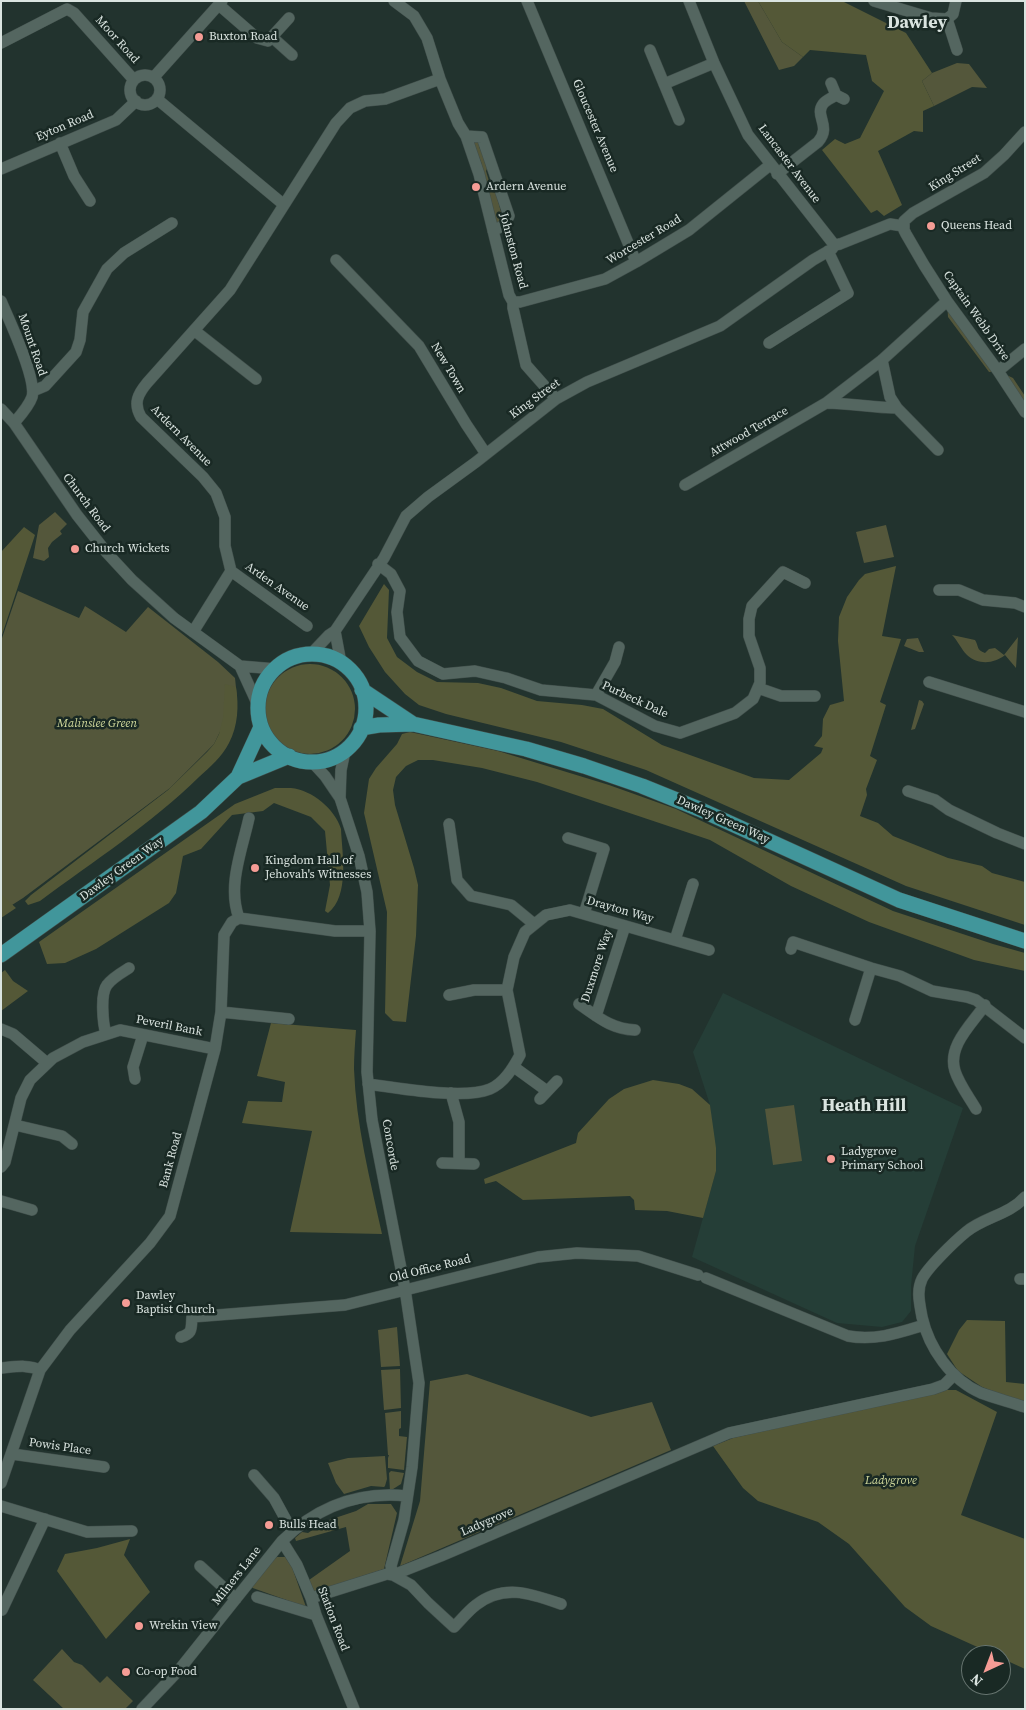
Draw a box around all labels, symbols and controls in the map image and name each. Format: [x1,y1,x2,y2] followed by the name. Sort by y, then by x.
[887,12,947,34] district label: Dawley
[92,13,142,67] street label: Moor Road
[209,30,277,44] place label: Buxton Road
[193,31,205,43] marker: Buxton Road
[569,77,621,175] street label: Gloucester Avenue
[34,107,96,145] street label: Eyton Road
[755,122,823,206] street label: Lancaster Avenue
[926,151,984,195] street label: King Street
[486,180,566,194] place label: Ardern Avenue
[470,181,482,193] marker: Ardern Avenue
[496,211,530,291] street label: Johnston Road
[604,212,684,268] street label: Worcester Road
[941,219,1012,233] place label: Queens Head
[925,220,937,232] marker: Queens Head
[940,268,1012,364] street label: Captain Webb Drive
[15,312,49,378] street label: Mount Road
[427,340,469,396] street label: New Town
[507,376,563,422] street label: King Street
[147,402,215,470] street label: Ardern Avenue
[707,404,791,460] street label: Attwood Terrace
[59,471,113,535] street label: Church Road
[85,542,170,556] place label: Church Wickets
[69,543,81,555] marker: Church Wickets
[242,560,312,614] street label: Arden Avenue
[600,678,670,722] street label: Purbeck Dale
[57,717,137,731] park label: Malinslee Green
[674,793,772,847] street label: Dawley Green Way
[77,834,167,904] street label: Dawley Green Way
[265,854,371,882] place label: Kingdom Hall of Jehovah's Witnesses
[249,862,261,874] marker: Kingdom Hall of Jehovah's Witnesses
[585,894,655,926] street label: Drayton Way
[578,928,616,1004] street label: Duxmore Way
[135,1013,203,1039] street label: Peveril Bank
[822,1095,906,1117] district label: Heath Hill
[378,1118,402,1172] street label: Concorde
[157,1130,185,1190] street label: Bank Road
[841,1145,923,1173] place label: Ladygrove Primary School
[825,1153,837,1165] marker: Ladygrove Primary School
[388,1252,472,1286] street label: Old Office Road
[136,1289,215,1317] place label: Dawley Baptist Church
[120,1297,132,1309] marker: Dawley Baptist Church
[28,1436,92,1458] street label: Powis Place
[865,1474,917,1488] park label: Ladygrove
[459,1505,515,1539] street label: Ladygrove
[279,1518,337,1532] place label: Bulls Head
[263,1519,275,1531] marker: Bulls Head
[209,1544,265,1608] street label: Milners Lane
[314,1585,352,1653] street label: Station Road
[149,1619,218,1633] place label: Wrekin View
[133,1620,145,1632] marker: Wrekin View
[961,1645,1011,1695] north arrow
[136,1665,197,1679] place label: Co-op Food
[120,1666,132,1678] marker: Co-op Food
[966,1669,987,1691] text: N

